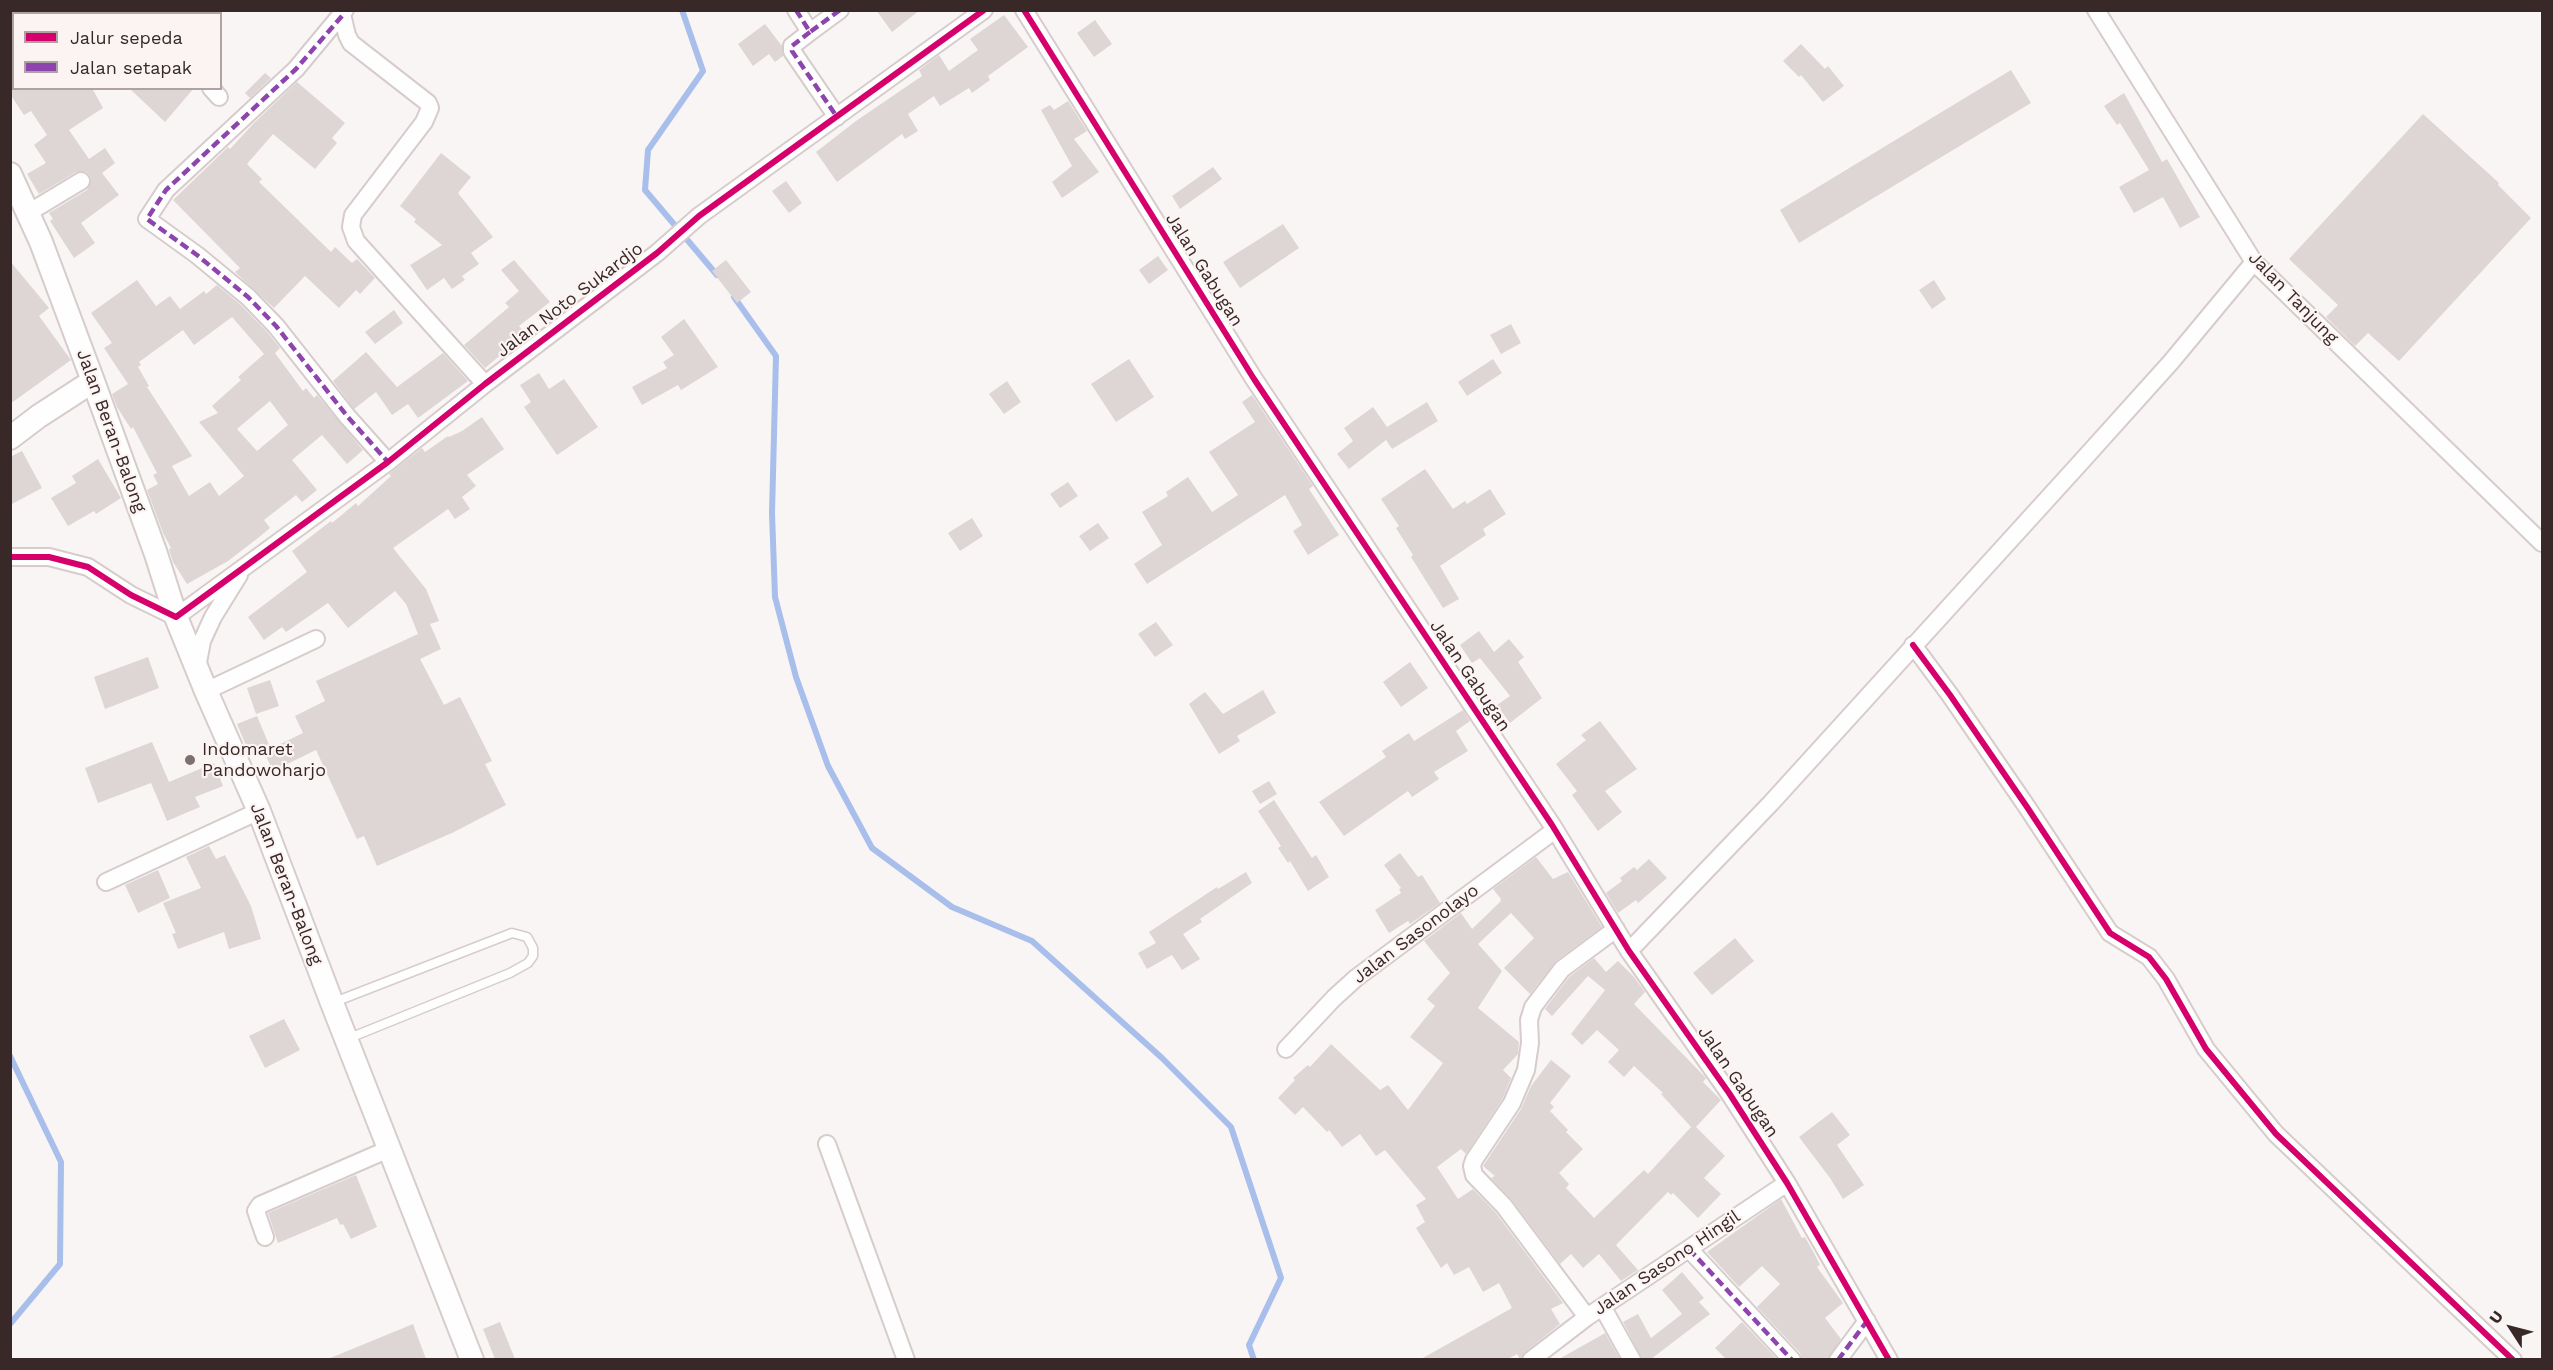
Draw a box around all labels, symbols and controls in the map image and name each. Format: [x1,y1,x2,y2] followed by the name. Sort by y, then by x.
[12,12,222,90] legend
[70,27,183,48] text: Jalur sepeda
[70,57,192,78] text: Jalan setapak
[1161,209,1247,331] street label: Jalan Gabugan
[492,238,648,362] street label: Jalan Noto Sukardjo
[2244,247,2342,349] street label: Jalan Tanjung
[71,347,151,515] street label: Jalan Beran-Balong
[1425,616,1515,736] street label: Jalan Gabugan
[202,739,326,782] place label: Indomaret Pandowoharjo
[183,753,197,767] marker: Indomaret Pandowoharjo
[245,800,327,968] street label: Jalan Beran-Balong
[1349,880,1483,988] street label: Jalan Sasonolayo
[1693,1022,1783,1142] street label: Jalan Gabugan
[1590,1206,1744,1320] street label: Jalan Sasono Hingil
[2481,1298,2541,1358] north arrow
[2485,1307,2507,1327] text: U

